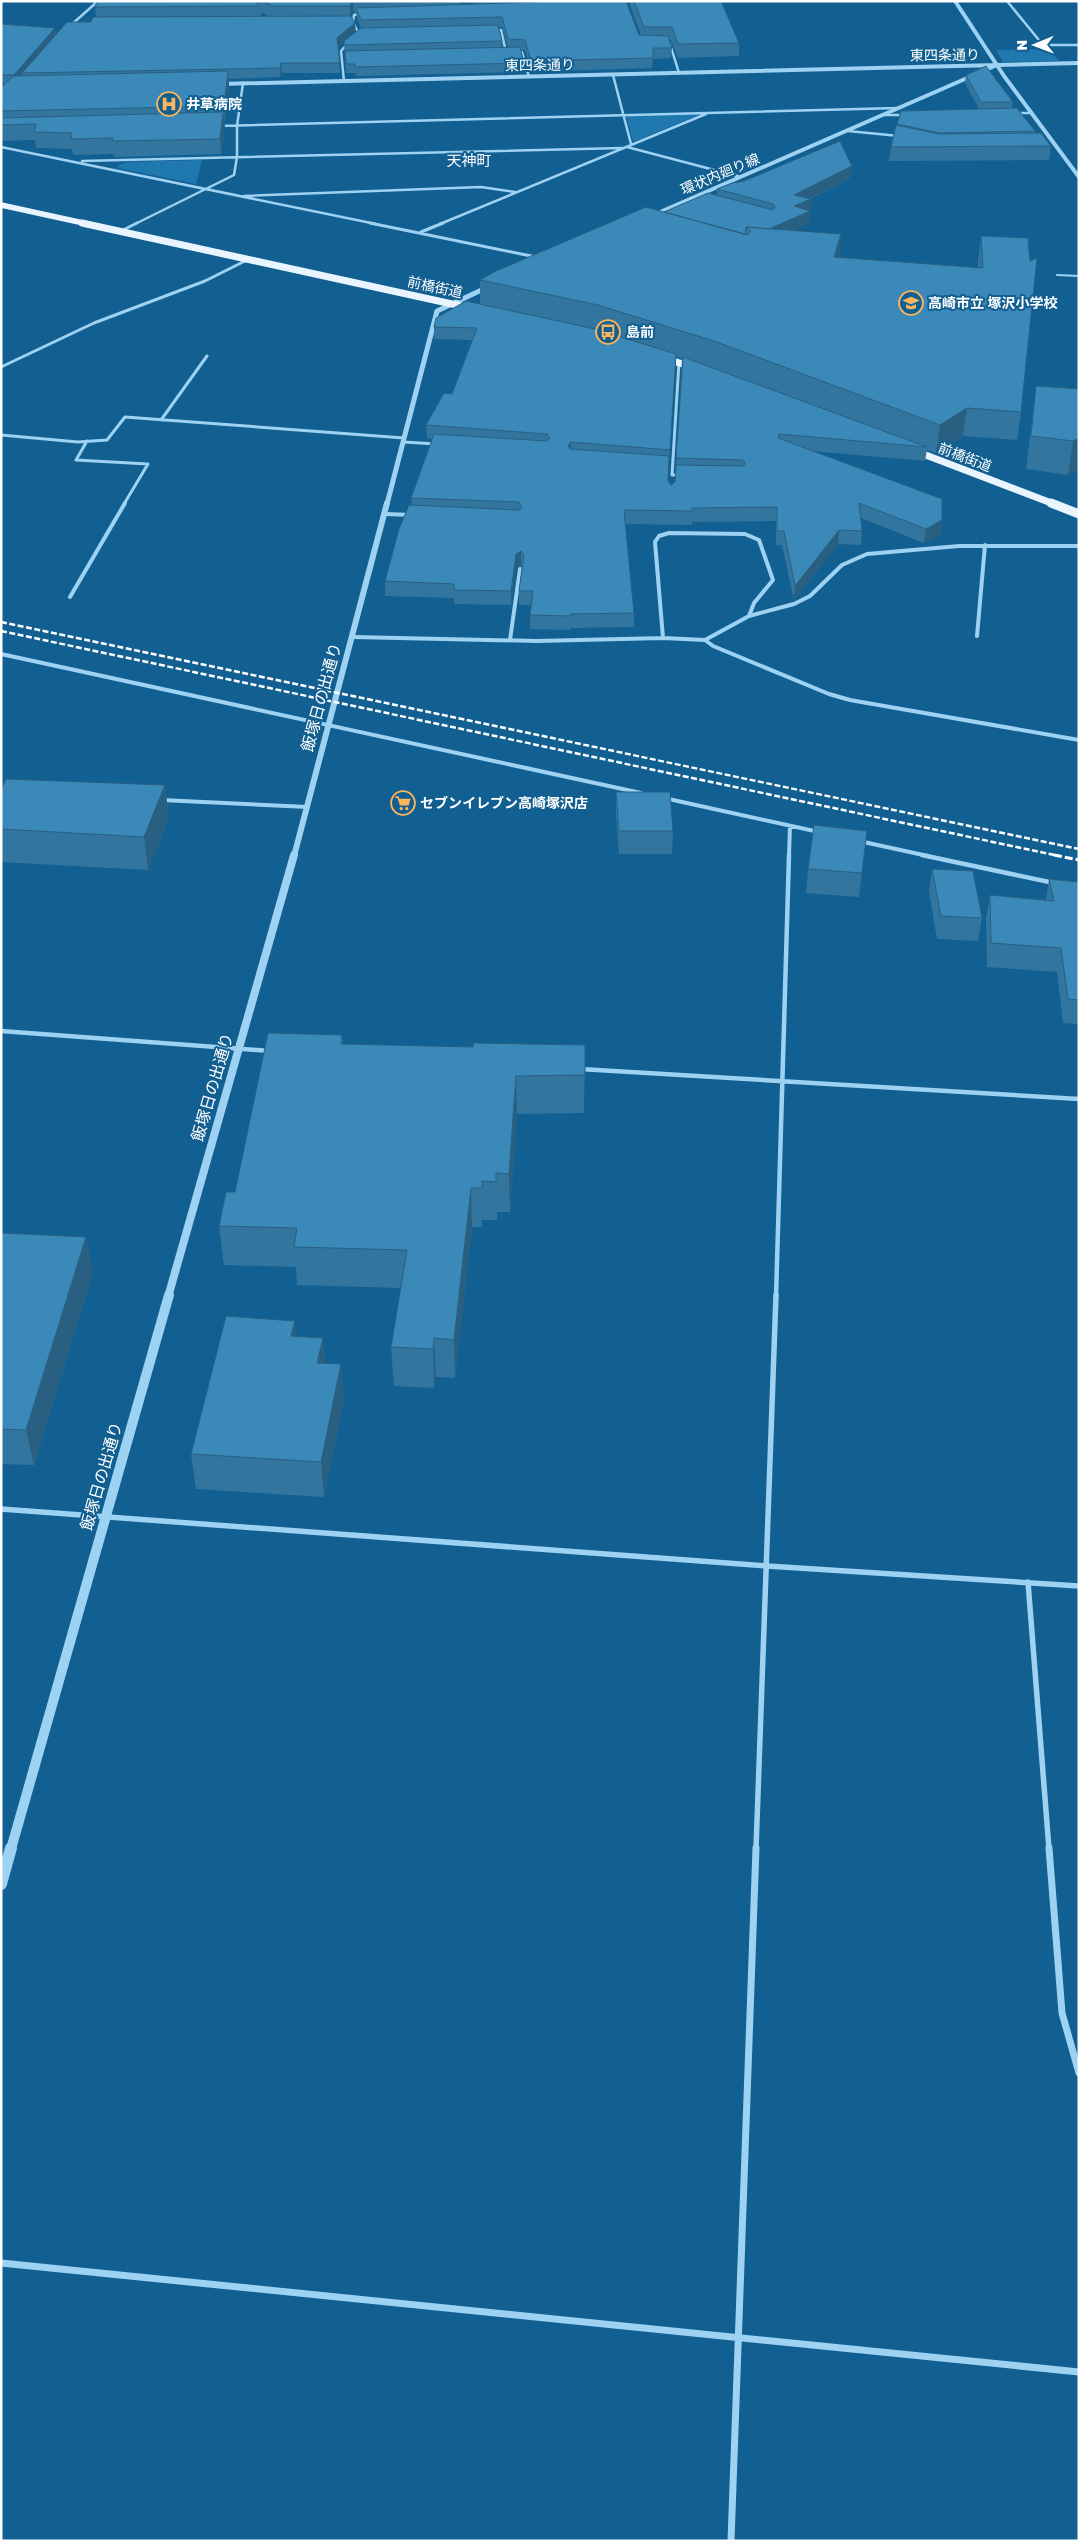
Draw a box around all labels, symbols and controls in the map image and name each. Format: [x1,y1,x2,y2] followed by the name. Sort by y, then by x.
[1010,20,1060,70] north arrow
[1013,40,1030,51] text: N
[910,45,980,64] street label: 東四条通り
[505,55,575,74] street label: 東四条通り
[156,91,182,117] hospital icon: 井草病院
[186,95,242,112] place label: 井草病院
[678,149,762,198] street label: 環状内廻り線
[446,151,492,169] district label: 天神町
[406,272,464,301] street label: 前橋街道
[898,290,924,316] school or university icon: 高崎市立 塚沢小学校
[928,294,1058,311] place label: 高崎市立 塚沢小学校
[595,319,621,345] bus stop icon: 島前
[626,323,654,340] place label: 島前
[936,439,994,475] street label: 前橋街道
[297,640,345,754] street label: 飯塚日の出通り
[390,790,416,816] supermarket icon: セブンイレブン高崎塚沢店
[420,794,588,811] place label: セブンイレブン高崎塚沢店
[187,1030,237,1144] street label: 飯塚日の出通り
[76,1419,126,1533] street label: 飯塚日の出通り

